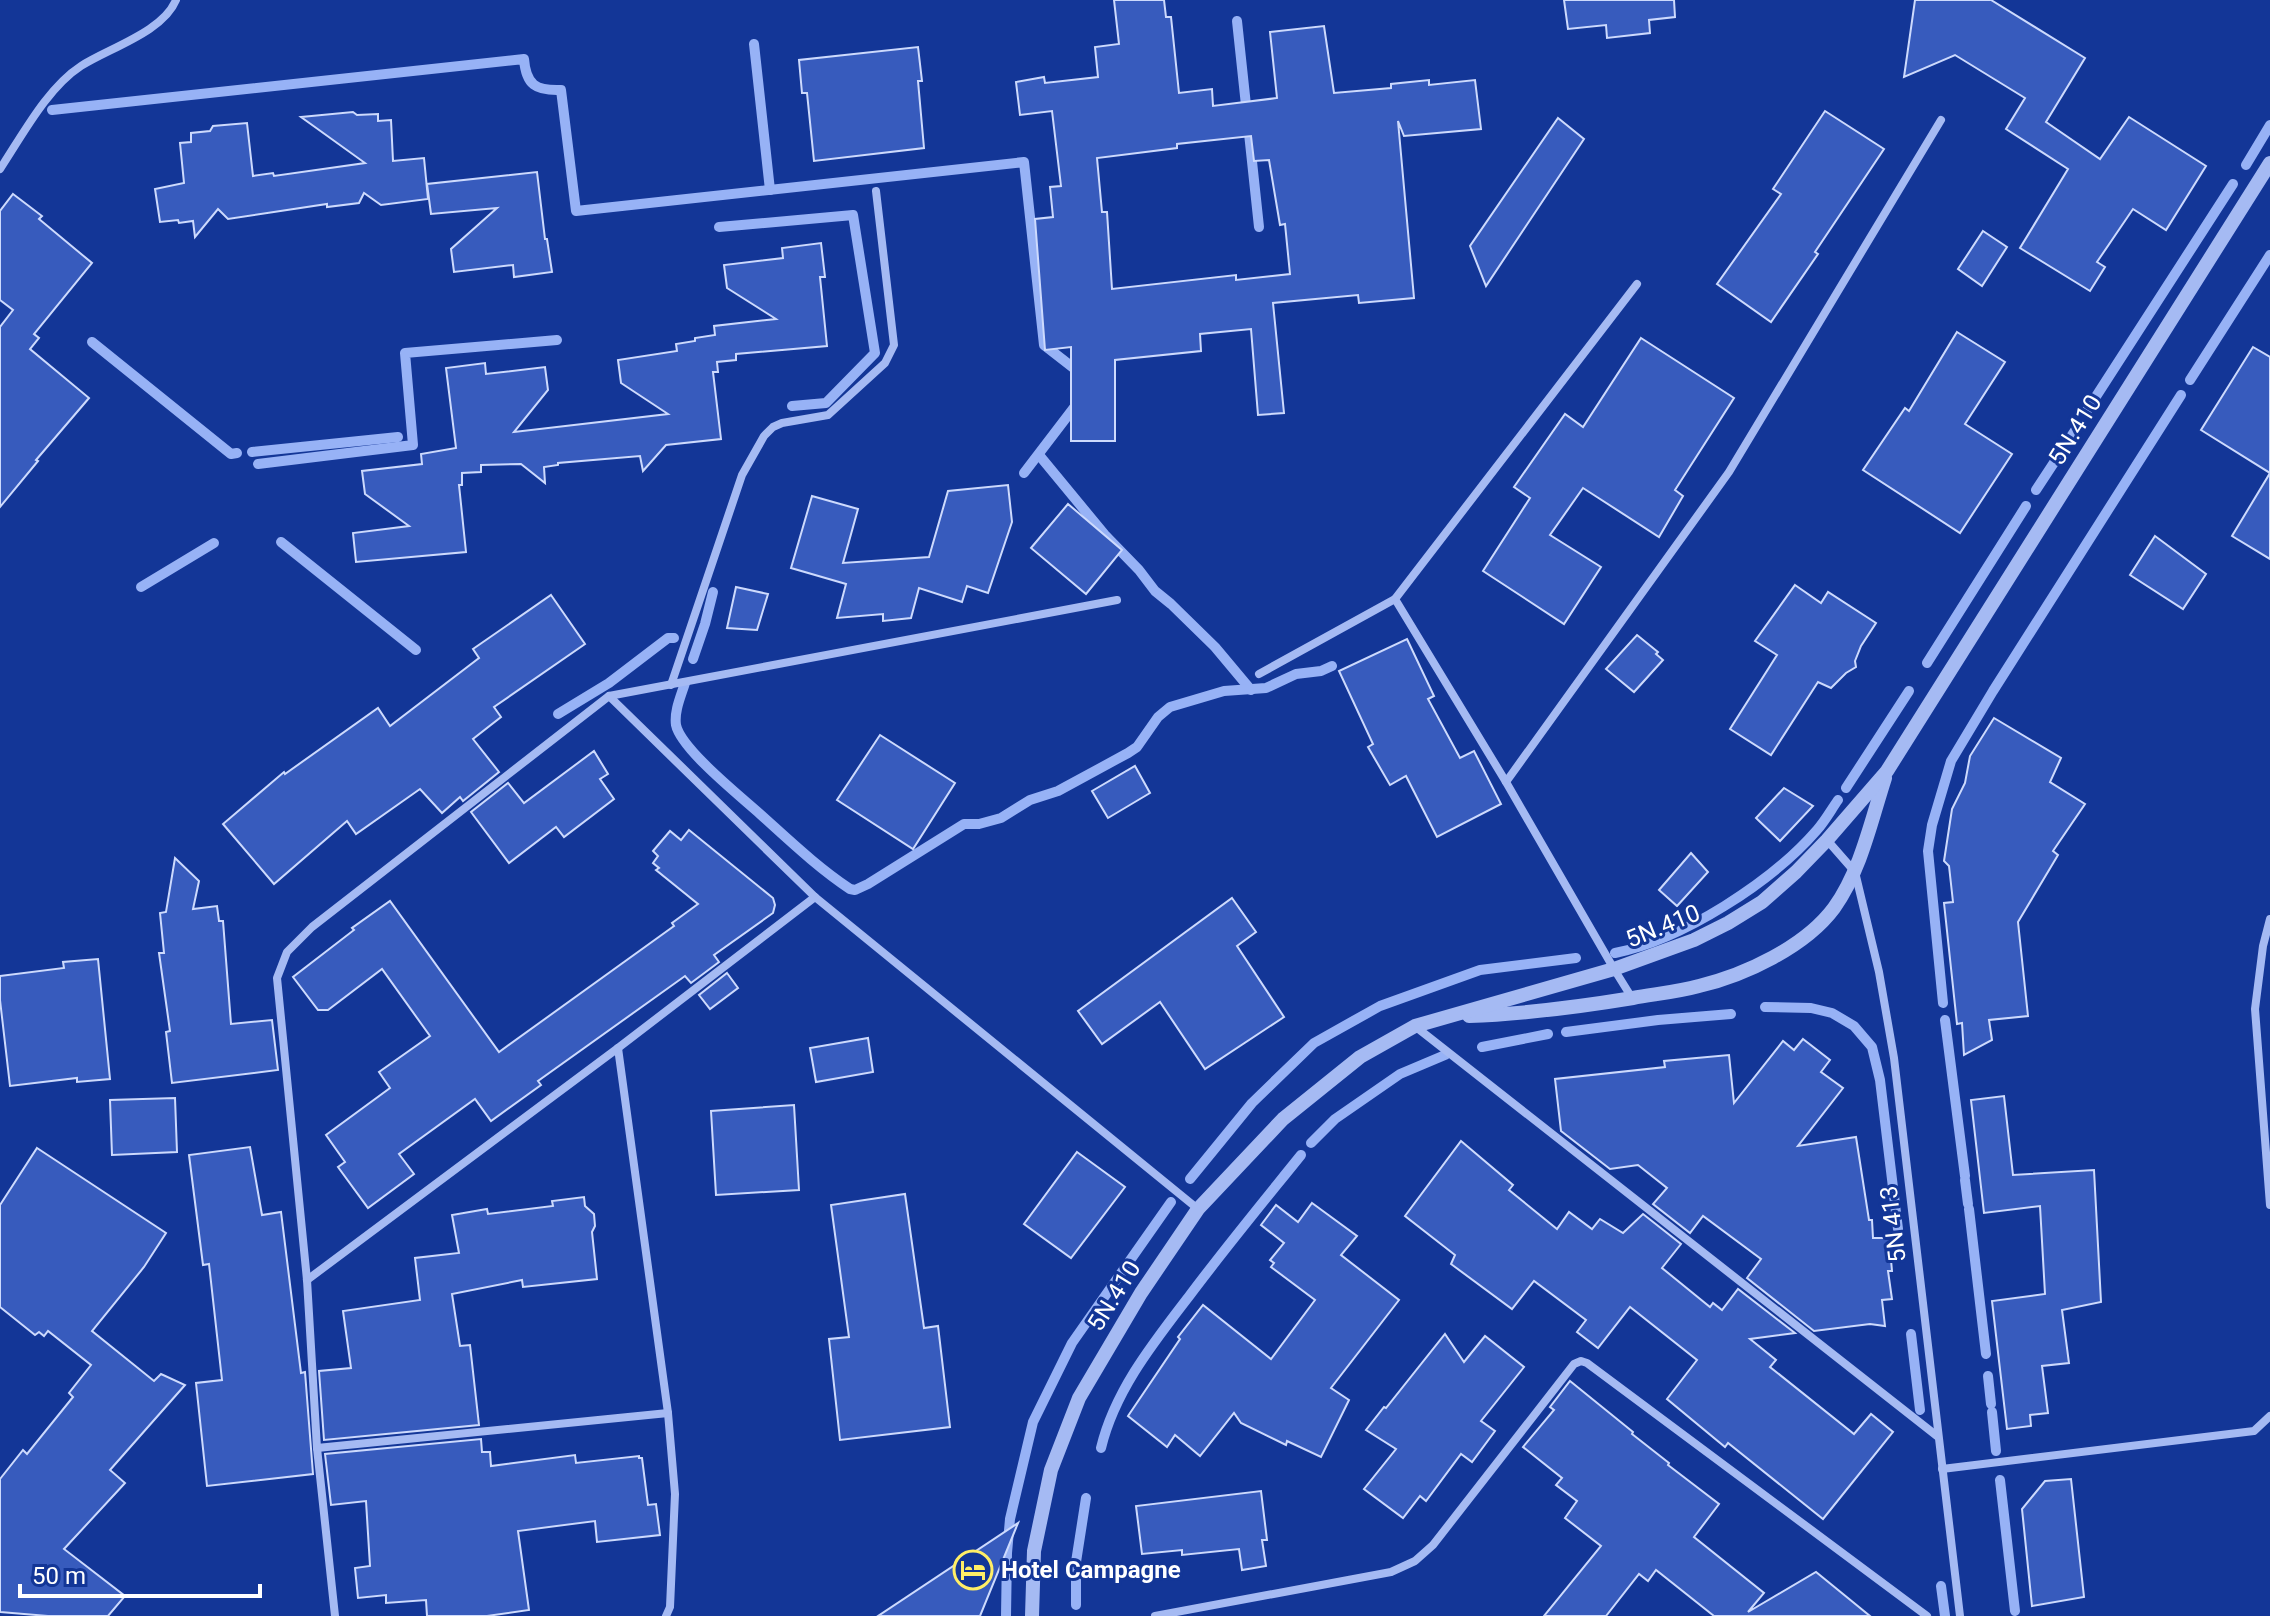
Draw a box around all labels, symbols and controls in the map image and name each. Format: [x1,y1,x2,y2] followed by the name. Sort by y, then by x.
[2043,390,2107,470] street label: 5N.410
[1622,899,1704,953] street label: 5N.410
[1874,1184,1912,1264] street label: 5N 413
[1082,1256,1146,1336] street label: 5N.410
[20,1548,260,1598] scale bar
[952,1549,994,1591] hotel icon: Hotel Campagne
[1001,1556,1181,1584] place label: Hotel Campagne
[32,1562,86,1590] text: 50 m

